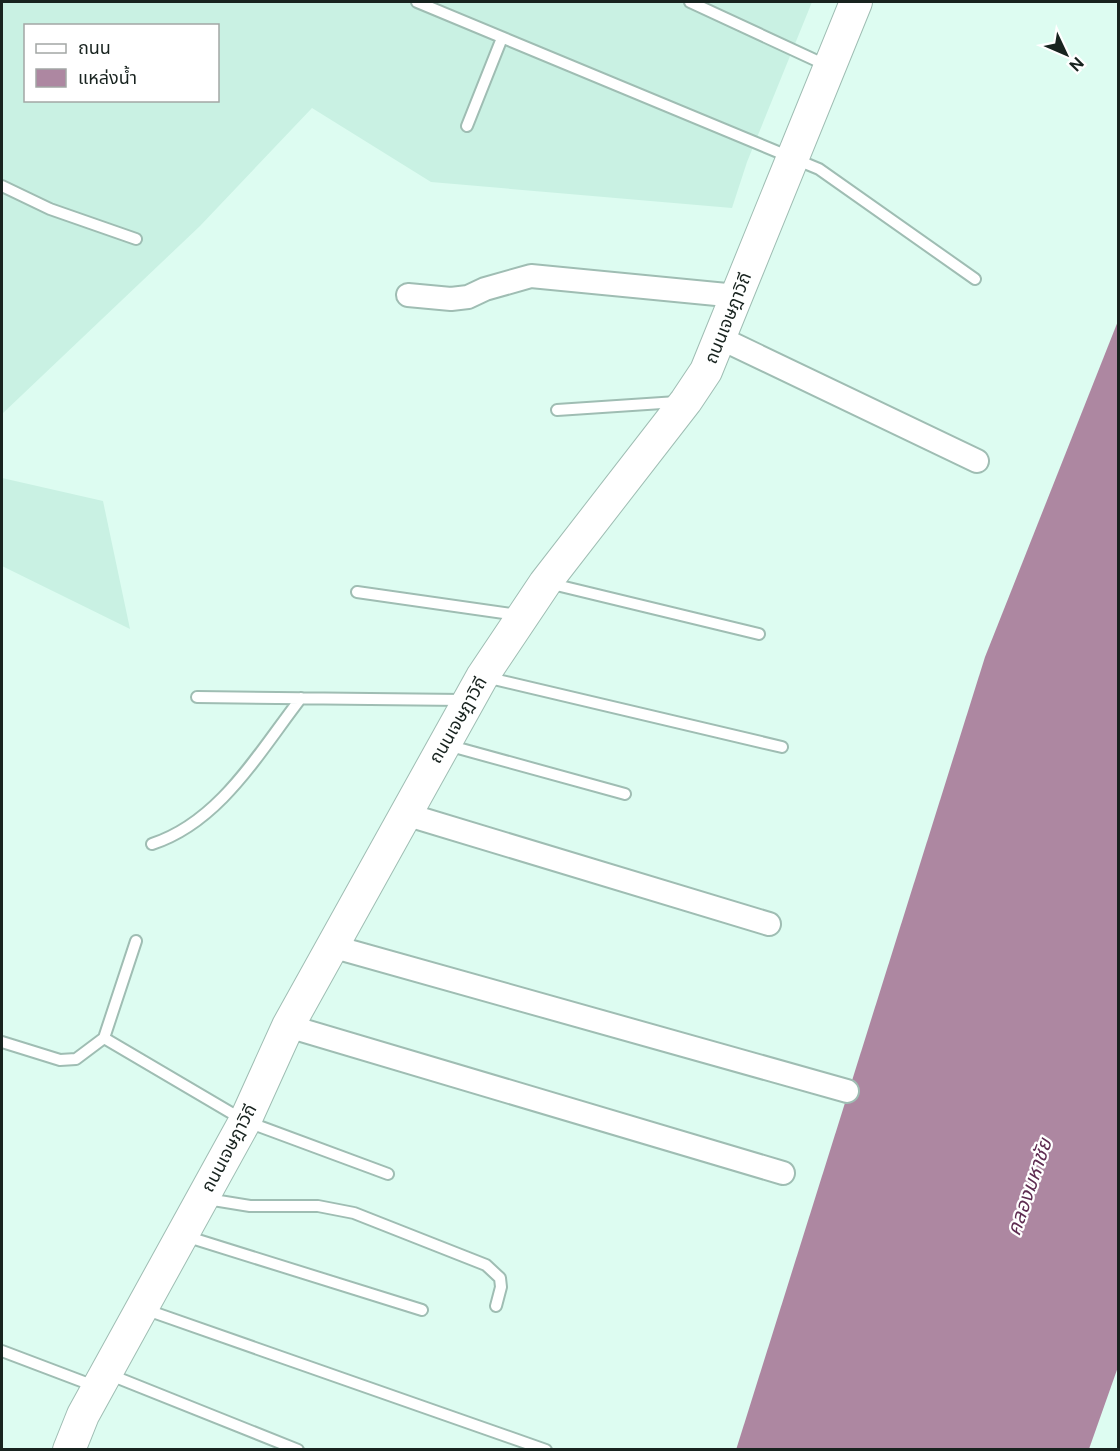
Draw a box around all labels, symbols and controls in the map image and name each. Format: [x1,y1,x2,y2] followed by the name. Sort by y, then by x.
[24,24,219,102] legend
[1036,24,1096,84] north arrow
[78,37,111,58] text: ถนน
[1065,53,1088,75] text: N
[78,65,137,88] text: แหล่งน้ำ
[700,269,755,367] street label: ถนนเจษฎาวิถี
[424,673,491,767] street label: ถนนเจษฎาวิถี
[197,1100,261,1195] street label: ถนนเจษฎาวิถี
[1001,1133,1057,1239] water label: คลองมหาชัย

